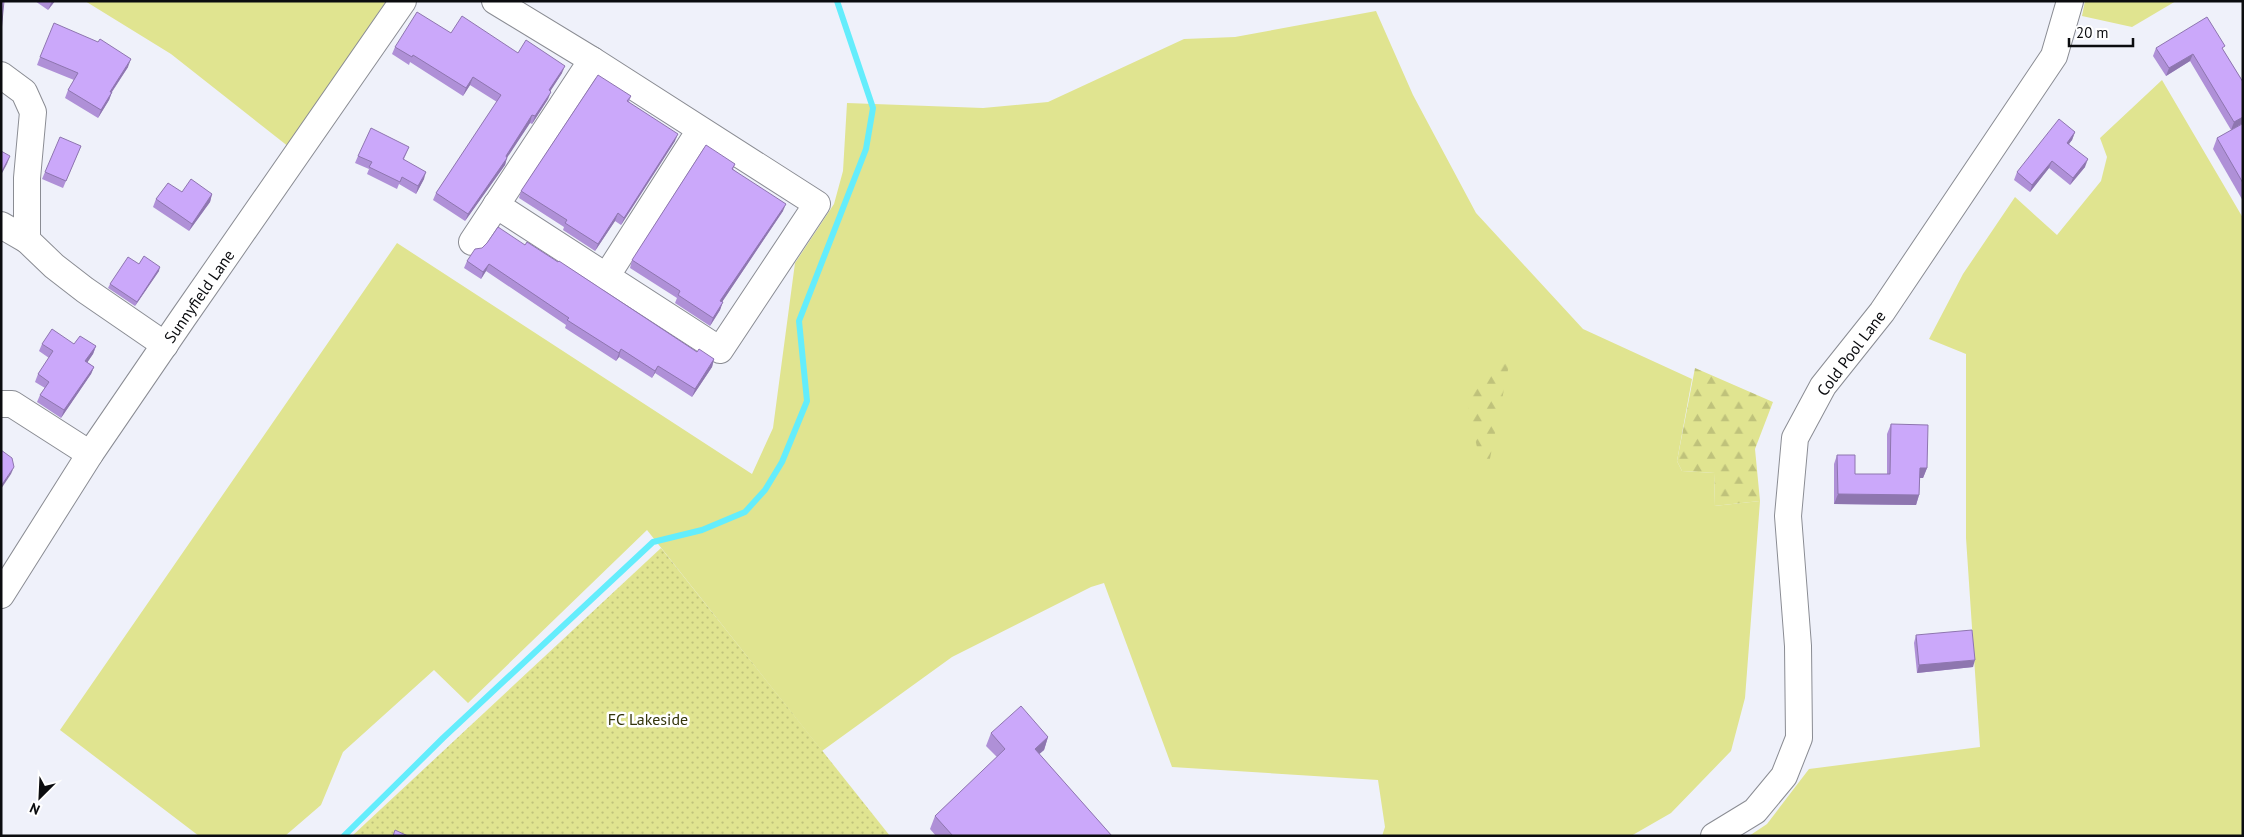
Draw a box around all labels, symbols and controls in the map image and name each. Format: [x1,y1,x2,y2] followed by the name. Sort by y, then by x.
[2069,15,2133,47] scale bar
[2076,23,2109,42] text: 20 m
[159,246,239,346] street label: Sunnyfield Lane
[1812,306,1890,400] street label: Cold Pool Lane
[608,709,688,729] park label: FC Lakeside
[15,772,65,822] north arrow
[27,799,43,819] text: N

